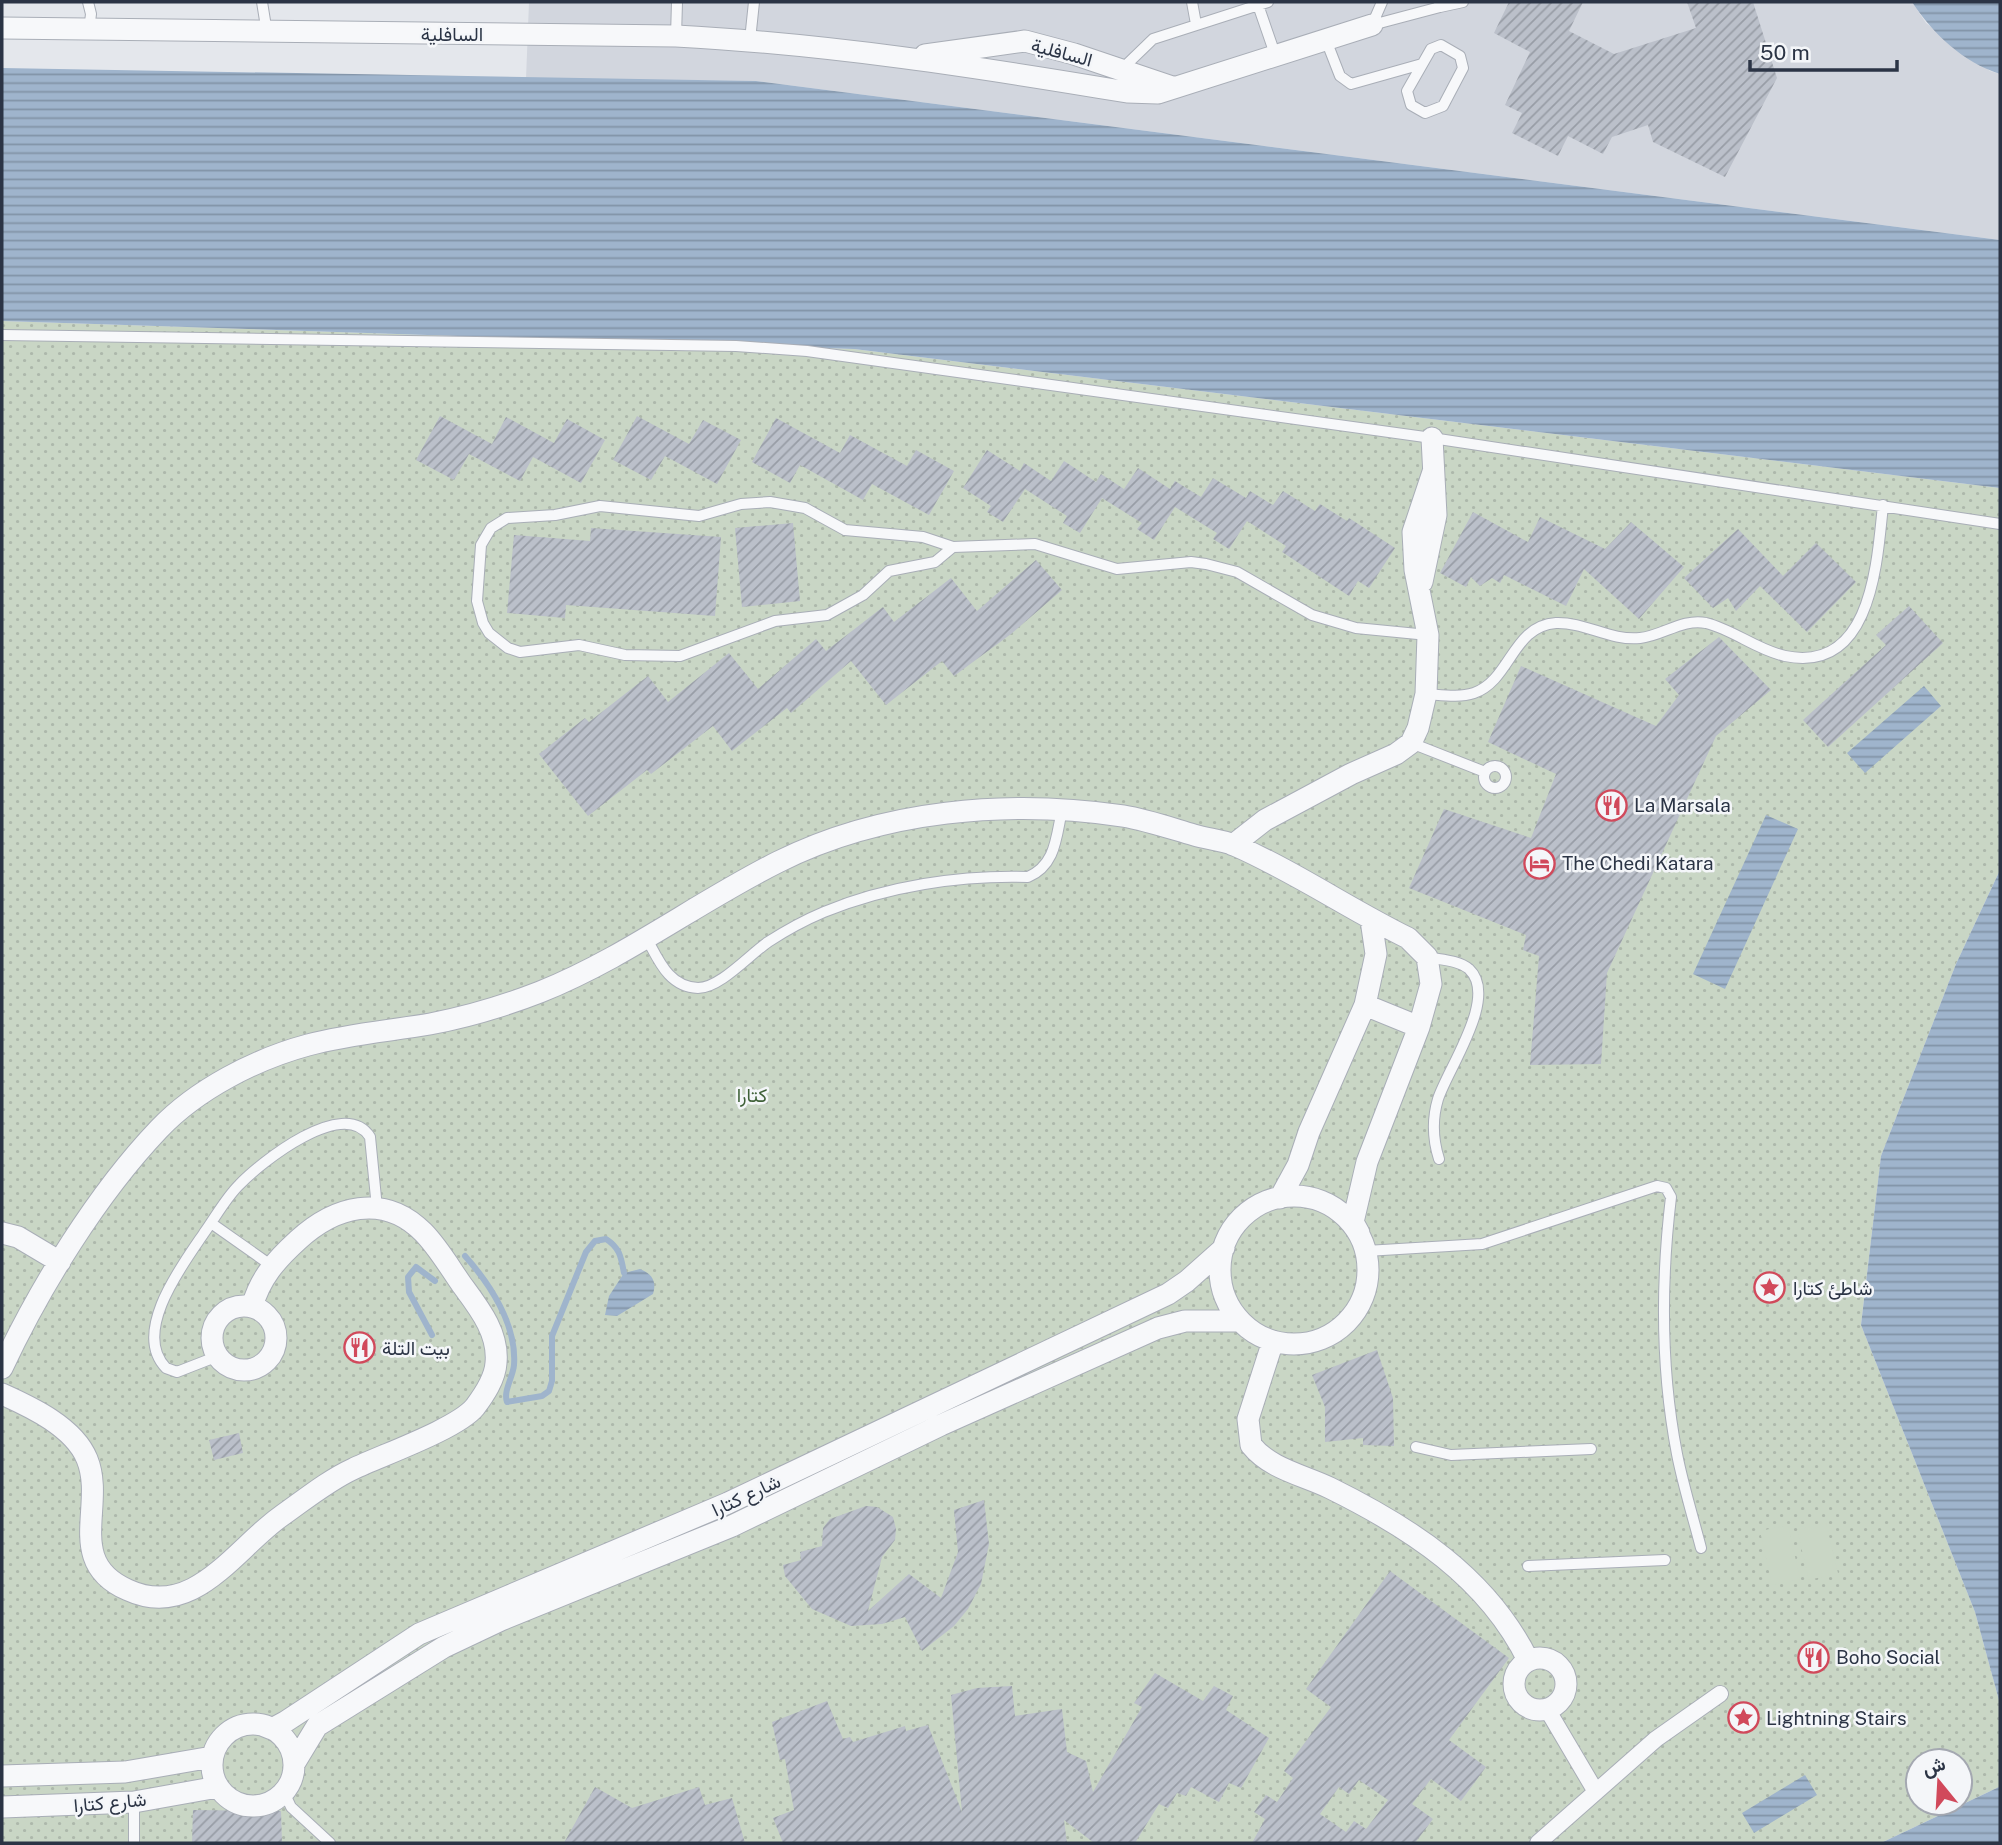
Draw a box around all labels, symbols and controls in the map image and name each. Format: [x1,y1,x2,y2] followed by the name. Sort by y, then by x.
[421,23,483,46] street label: السافلية
[1750,28,1897,72] scale bar
[1029,33,1095,72] street label: السافلية
[1760,40,1810,65] text: 50 m
[1594,788,1628,822] restaurant icon: La Marsala
[1634,794,1731,816] place label: La Marsala
[1522,846,1556,880] hotel icon: The Chedi Katara
[1562,852,1713,874] place label: The Chedi Katara
[737,1084,767,1107] park label: كتارا
[1753,1271,1787,1305] place icon: شاطئ كتارا
[1793,1277,1873,1300] place label: شاطئ كتارا
[342,1331,376,1365] restaurant icon: بيت التلة
[382,1337,450,1360] place label: بيت التلة
[708,1470,785,1522] street label: شارع كتارا
[1796,1640,1830,1674] restaurant icon: Boho Social
[1836,1646,1940,1668] place label: Boho Social
[1726,1701,1760,1735] place icon: Lightning Stairs
[1766,1707,1907,1729] place label: Lightning Stairs
[1904,1747,1974,1817] north arrow
[1919,1752,1948,1781] text: ش
[73,1788,148,1818] street label: شارع كتارا

